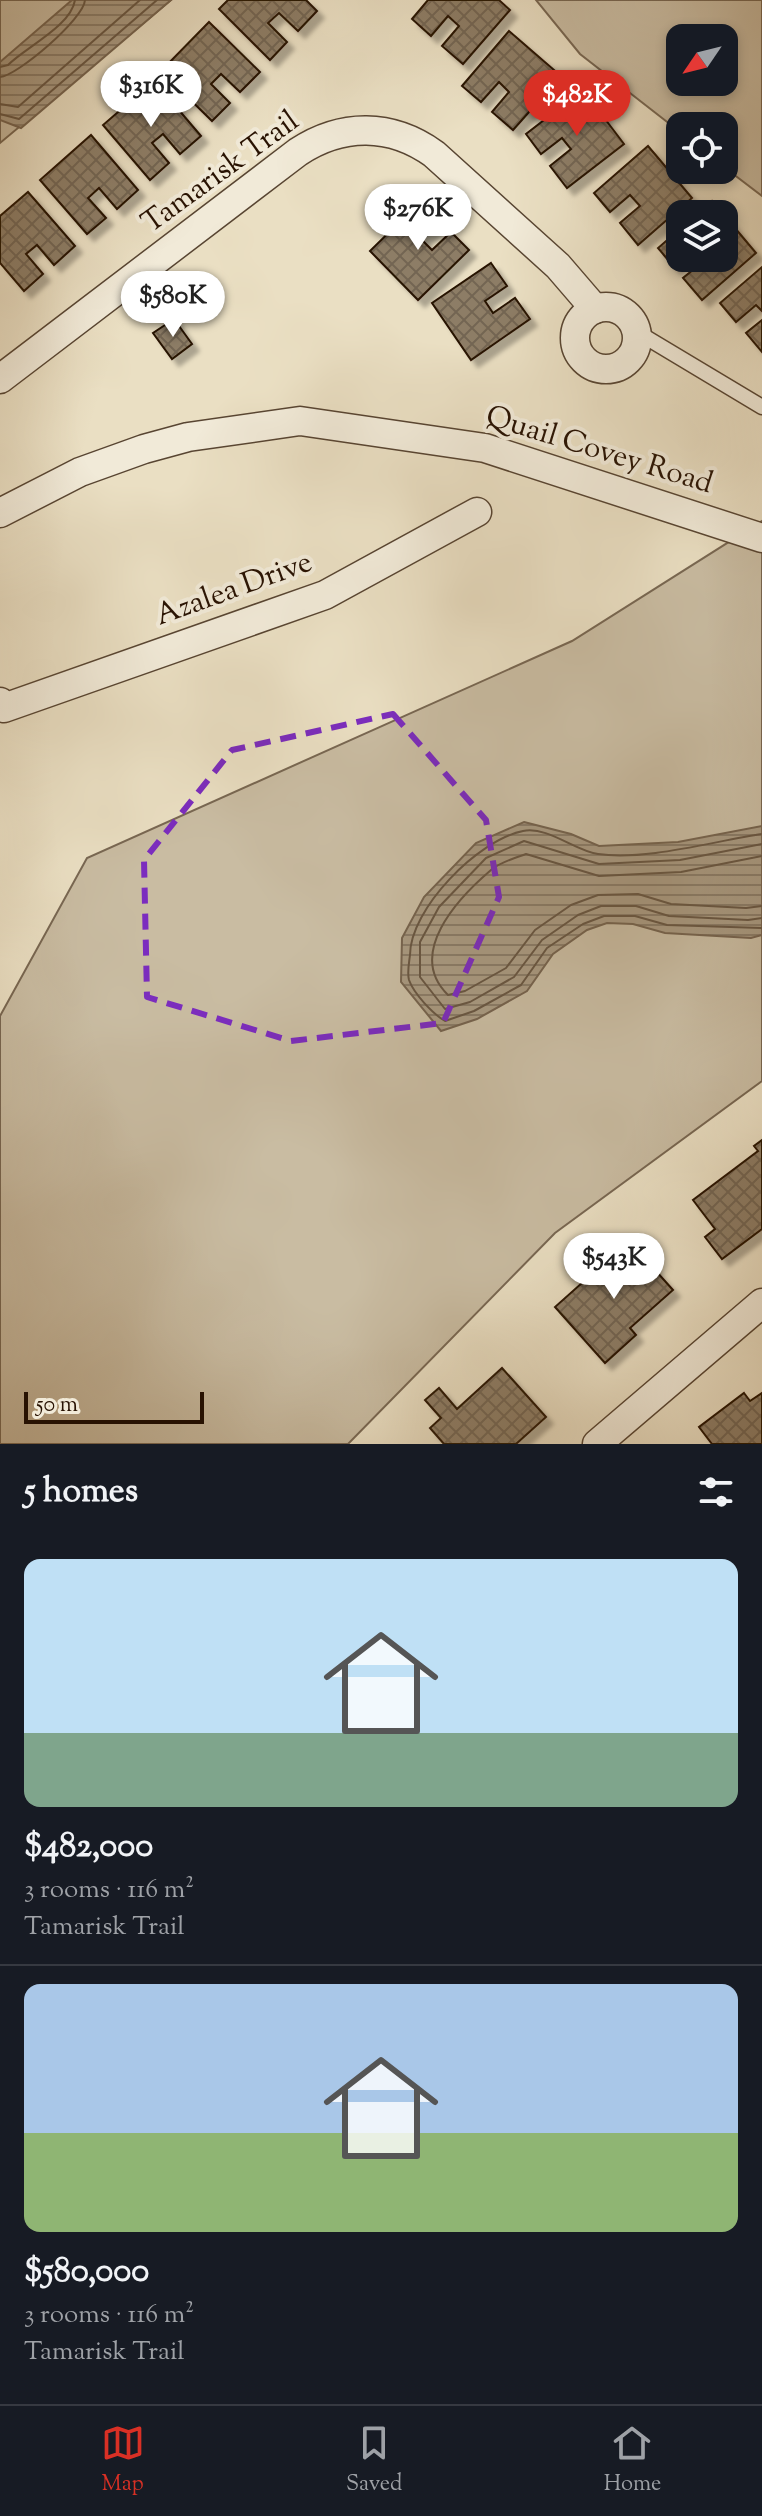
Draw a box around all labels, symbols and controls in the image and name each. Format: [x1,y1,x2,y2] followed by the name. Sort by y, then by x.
[666,24,738,96] north arrow
[666,24,738,272] map controls
[95,61,207,129] pin: $316K
[119,68,183,105] text: $316K
[521,70,633,138] pin: $482K
[542,77,612,114] text: $482K
[133,101,309,245] street label: Tamarisk Trail
[666,112,738,184] button: locate
[362,184,474,252] pin: $276K
[383,191,453,228] text: $276K
[666,200,738,272] button: layers
[117,271,229,339] pin: $580K
[139,278,207,315] text: $580K
[480,396,718,506] street label: Quail Covey Road
[150,542,318,638] street label: Azalea Drive
[558,1233,670,1301] pin: $543K
[581,1240,647,1277] text: $543K
[24,1388,204,1424] scale bar
[36,1390,78,1422] text: 50 m
[24,1468,138,1517] text: 5 homes
[694,1470,738,1514] icon: filters
[309,1611,453,1755] icon: home
[24,1823,153,1872] text: $482,000
[24,1872,194,1909] text: 3 rooms · 116 m²
[24,1909,185,1946] text: Tamarisk Trail
[309,2036,453,2180] icon: home
[24,2248,149,2297] text: $580,000
[24,2297,194,2334] text: 3 rooms · 116 m²
[24,2334,185,2371] text: Tamarisk Trail
[101,2421,145,2501] tab: Map
[346,2421,402,2501] tab: Saved
[604,2421,661,2501] tab: Home

